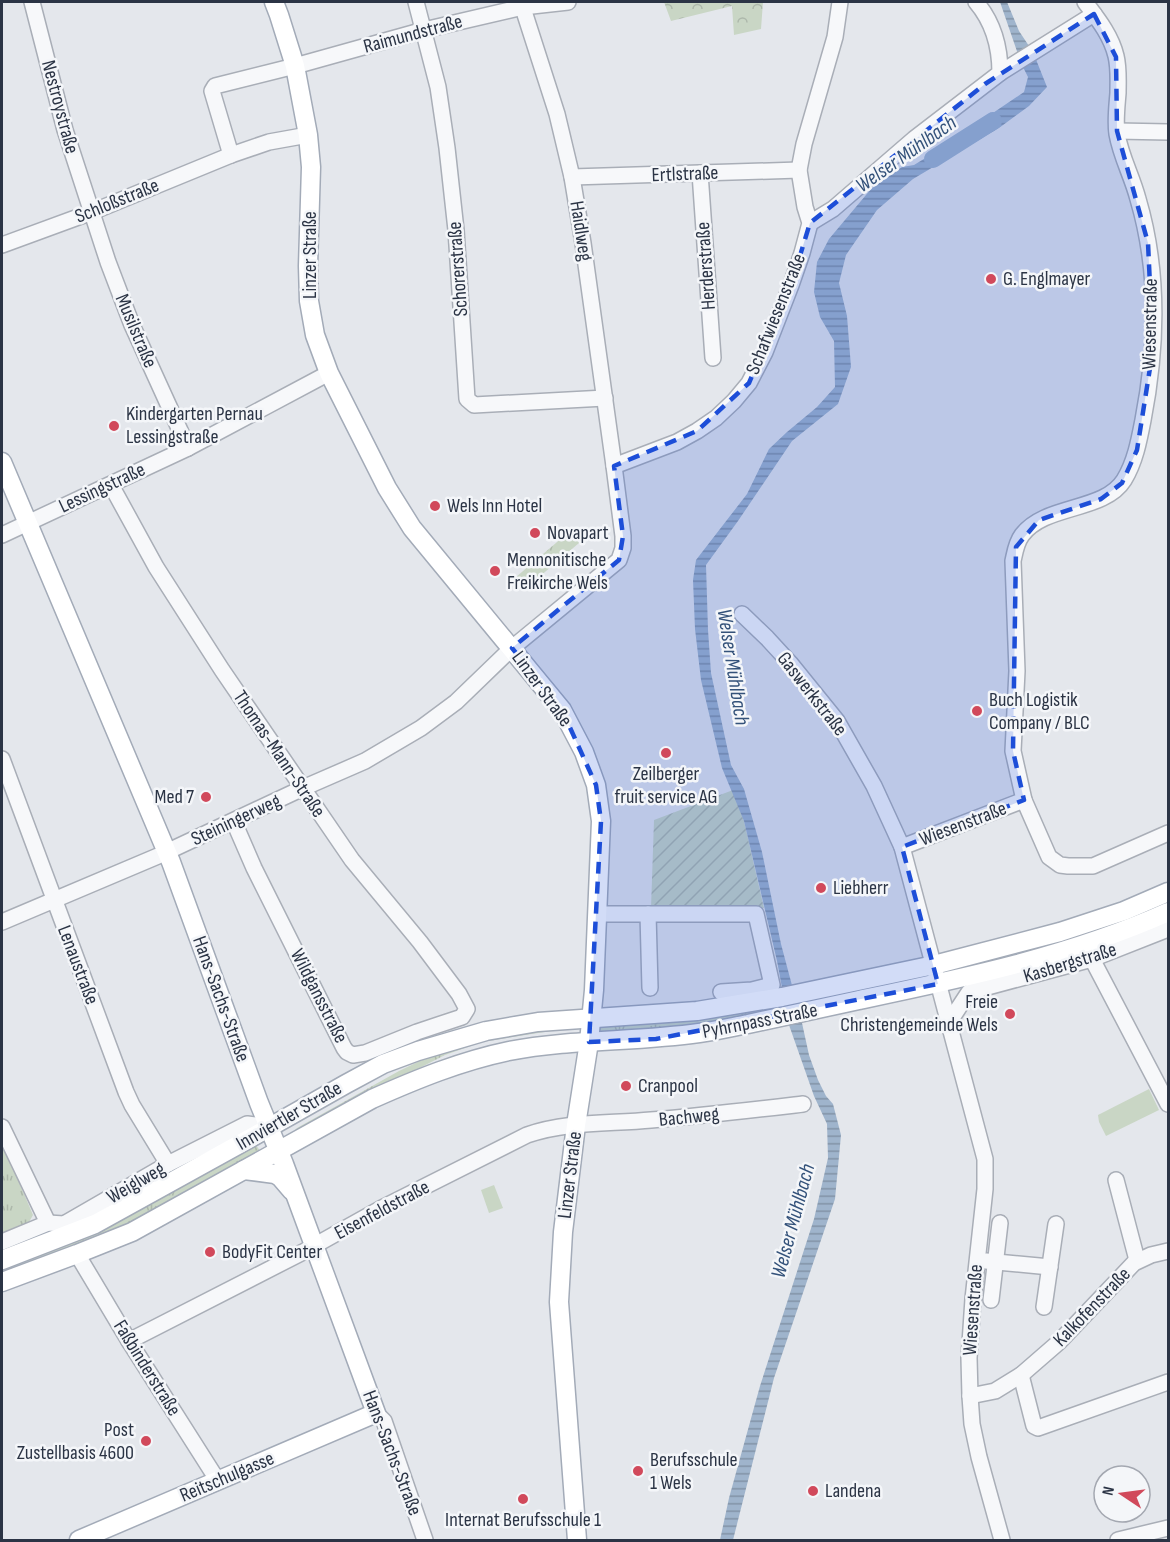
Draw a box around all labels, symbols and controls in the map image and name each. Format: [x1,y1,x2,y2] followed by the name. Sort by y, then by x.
[361,9,465,59] street label: Raimundstraße
[36,58,84,156] street label: Nestroystraße
[851,110,961,198] water label: Welser Mühlbach
[651,161,719,187] street label: Ertlstraße
[72,173,162,229] street label: Schloßstraße
[564,199,598,263] street label: Haidlweg
[298,211,322,299] street label: Linzer Straße
[443,221,473,317] street label: Schorerstraße
[691,221,721,311] street label: Herderstraße
[741,250,811,378] street label: Schafwiesenstraße
[1003,267,1090,291] place label: G. Englmayer
[984,272,998,286] marker: G. Englmayer
[1137,278,1163,370] street label: Wiesenstraße
[110,291,162,371] street label: Musilstraße
[126,402,263,449] place label: Kindergarten Pernau Lessingstraße
[107,419,121,433] marker: Kindergarten Pernau Lessingstraße
[55,458,149,518] street label: Lessingstraße
[447,494,542,518] place label: Wels Inn Hotel
[428,499,442,513] marker: Wels Inn Hotel
[547,521,609,545] place label: Novapart
[528,526,542,540] marker: Novapart
[507,548,608,595] place label: Mennonitische Freikirche Wels
[488,564,502,578] marker: Mennonitische Freikirche Wels
[711,607,755,727] water label: Welser Mühlbach
[506,646,578,732] street label: Linzer Straße
[772,647,852,741] street label: Gaswerkstraße
[228,686,330,822] street label: Thomas-Mann-Straße
[989,688,1090,735] place label: Buch Logistik Company / BLC
[970,704,984,718] marker: Buch Logistik Company / BLC
[659,746,673,760] marker: Zeilberger fruit service AG
[614,762,718,809] place label: Zeilberger fruit service AG
[155,785,194,809] place label: Med 7
[187,789,285,851] street label: Steiningerweg
[199,790,213,804] marker: Med 7
[916,796,1010,852] street label: Wiesenstraße
[833,876,889,900] place label: Liebherr
[814,881,828,895] marker: Liebherr
[52,922,104,1008] street label: Lenaustraße
[187,933,255,1065] street label: Hans-Sachs-Straße
[1020,937,1120,989] street label: Kasbergstraße
[285,945,353,1047] street label: Wildgansstraße
[840,990,998,1037] place label: Freie Christengemeinde Wels
[700,998,820,1044] street label: Pyhrnpass Straße
[1003,1007,1017,1021] marker: Freie Christengemeinde Wels
[638,1074,698,1098] place label: Cranpool
[232,1076,346,1156] street label: Innviertler Straße
[619,1079,633,1093] marker: Cranpool
[658,1102,720,1132] street label: Bachweg
[553,1130,587,1220] street label: Linzer Straße
[103,1157,169,1209] street label: Weiglweg
[766,1161,820,1281] water label: Welser Mühlbach
[330,1175,434,1245] street label: Eisenfeldstraße
[222,1240,322,1264] place label: BodyFit Center
[203,1245,217,1259] marker: BodyFit Center
[1048,1262,1136,1352] street label: Kalkofenstraße
[958,1264,988,1356] street label: Wiesenstraße
[108,1316,186,1420] street label: Faßbinderstraße
[357,1387,427,1519] street label: Hans-Sachs-Straße
[17,1418,134,1465] place label: Post Zustellbasis 4600
[139,1434,153,1448] marker: Post Zustellbasis 4600
[176,1446,278,1508] street label: Reitschulgasse
[650,1448,738,1495] place label: Berufsschule 1 Wels
[631,1464,645,1478] marker: Berufsschule 1 Wels
[1092,1464,1152,1524] north arrow
[825,1479,881,1503] place label: Landena
[806,1484,820,1498] marker: Landena
[1099,1485,1119,1497] text: N
[516,1492,530,1506] marker: Internat Berufsschule 1
[445,1508,601,1532] place label: Internat Berufsschule 1

